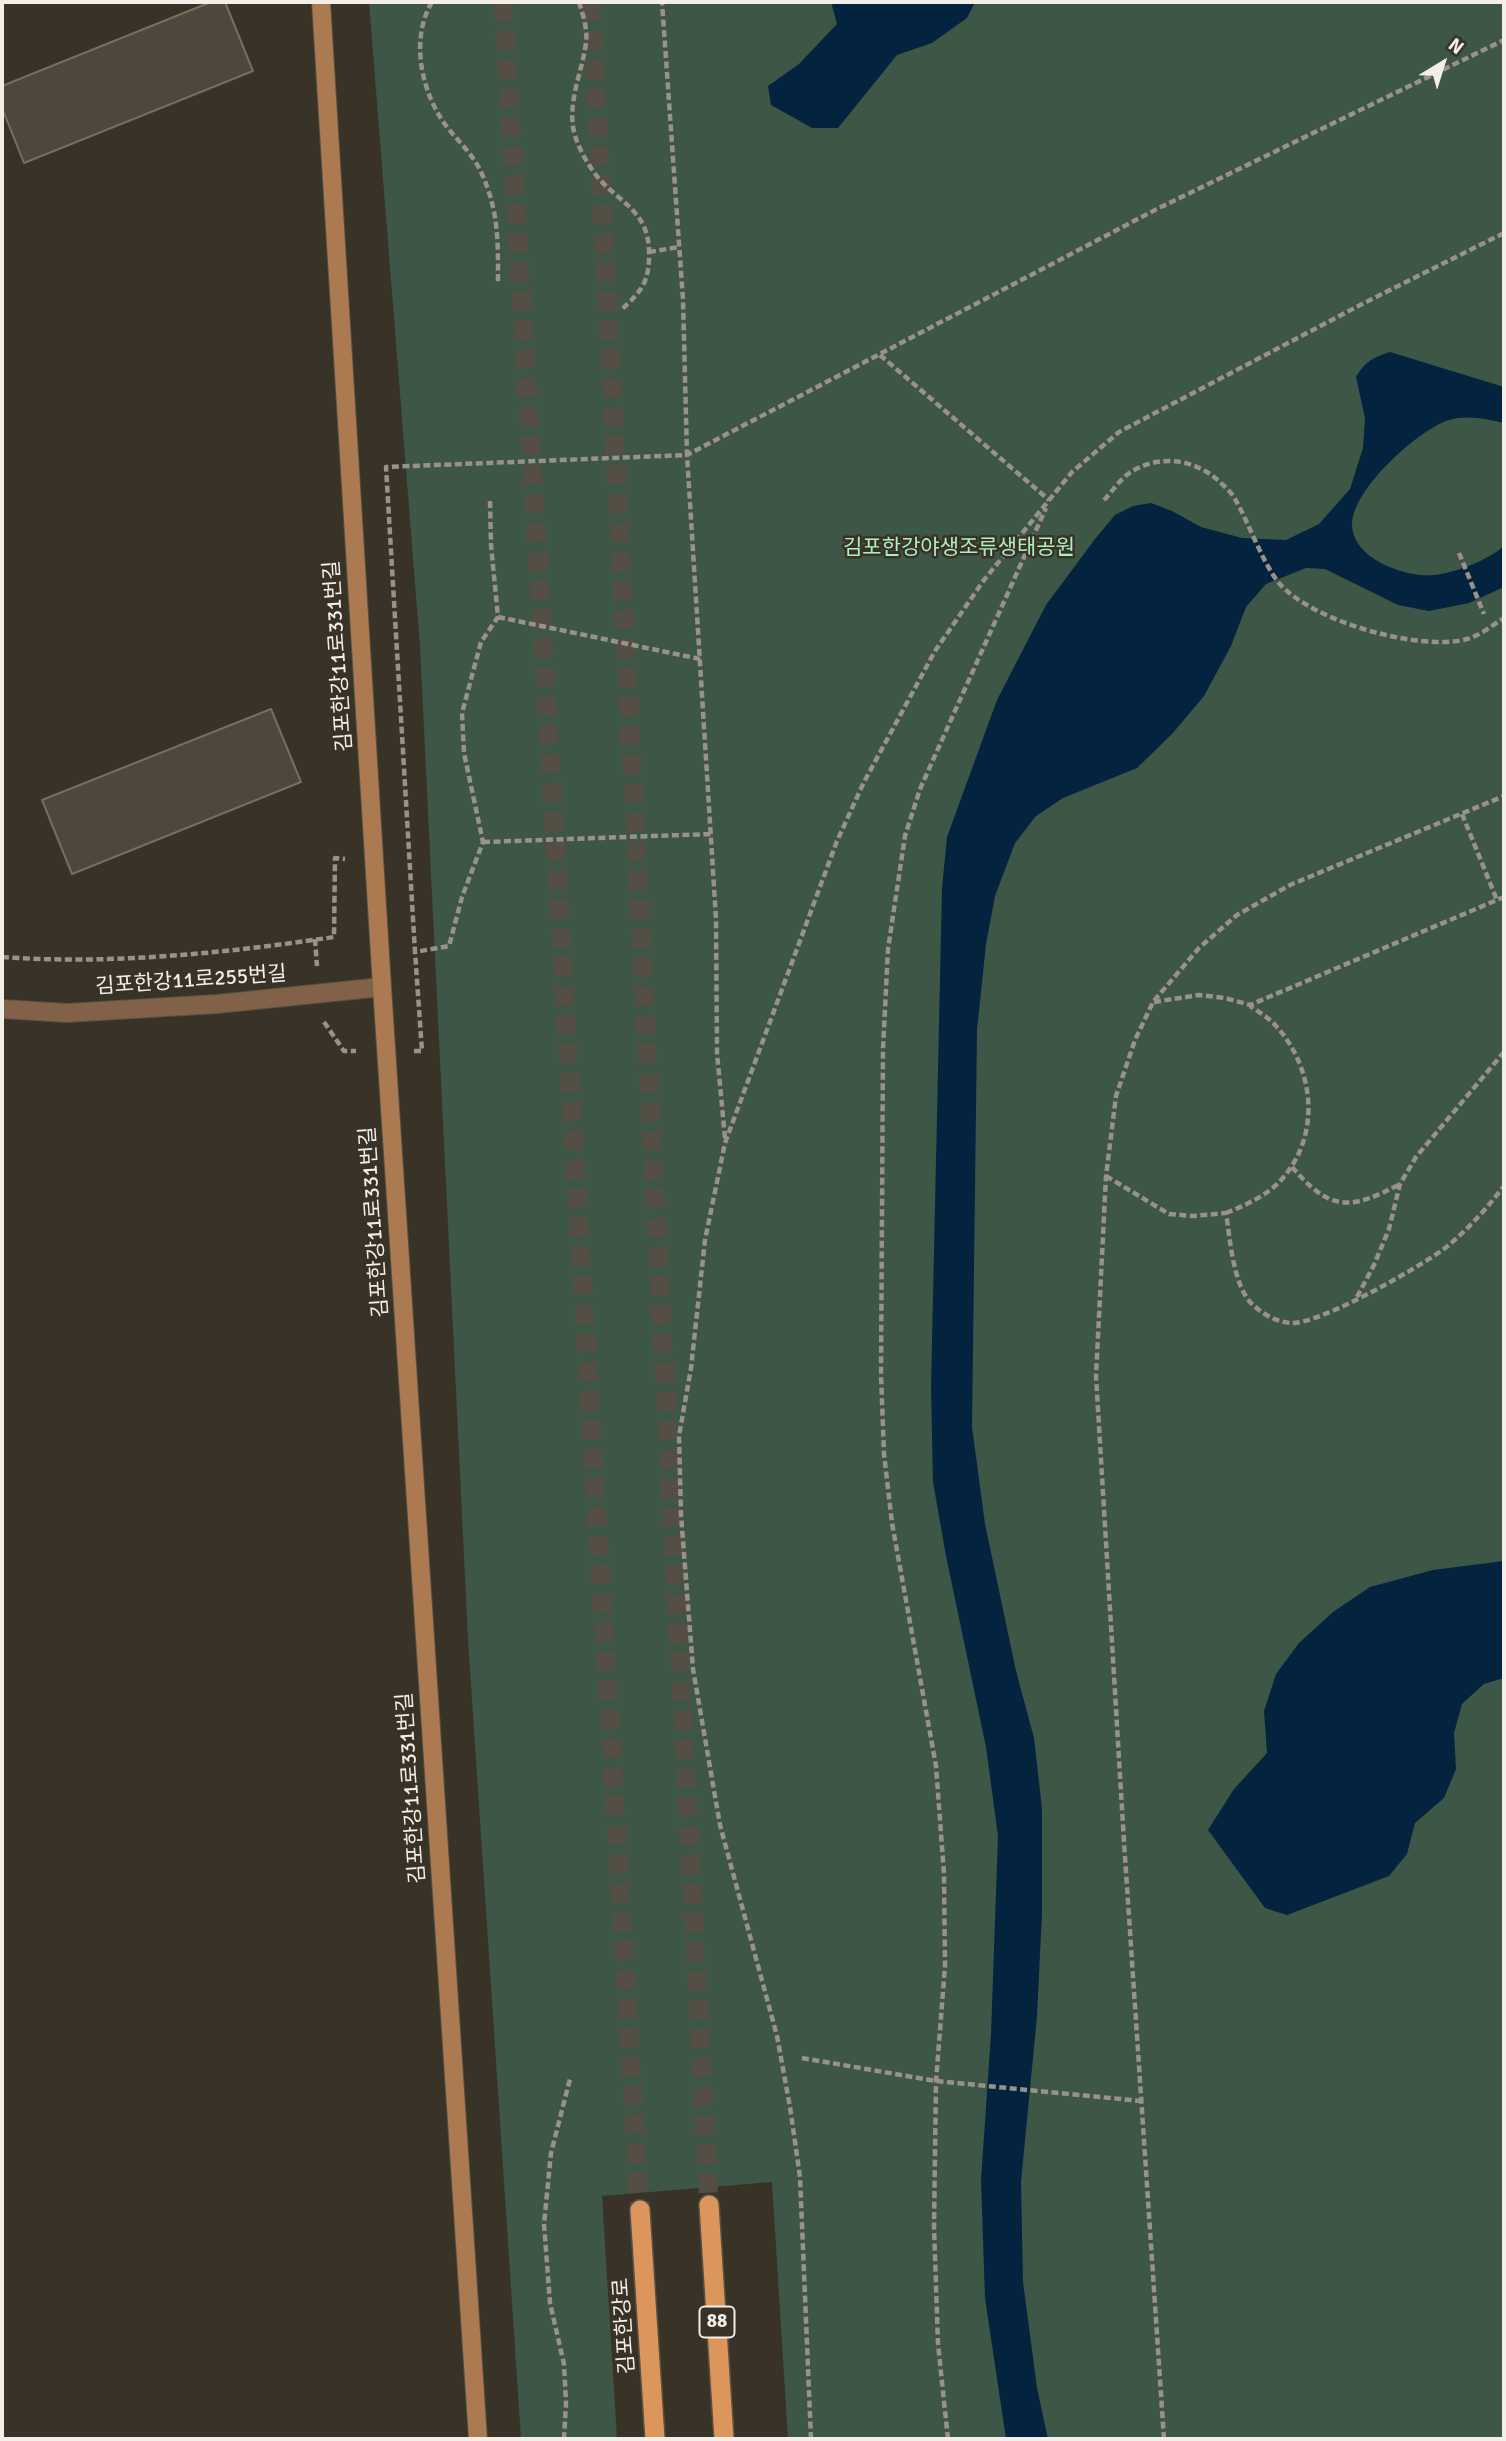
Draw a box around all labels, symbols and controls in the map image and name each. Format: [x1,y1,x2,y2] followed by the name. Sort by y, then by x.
[1408,28,1478,98] north arrow
[1443,33,1469,60] text: N
[843,535,1075,561] park label: 김포한강야생조류생태공원
[320,559,358,753] street label: 김포한강11로331번길
[94,962,288,1000] street label: 김포한강11로255번길
[356,1125,394,1319] street label: 김포한강11로331번길
[393,1691,431,1885] street label: 김포한강11로331번길
[609,2277,641,2375] street label: 김포한강로
[700,2306,734,2338] road number: 88

